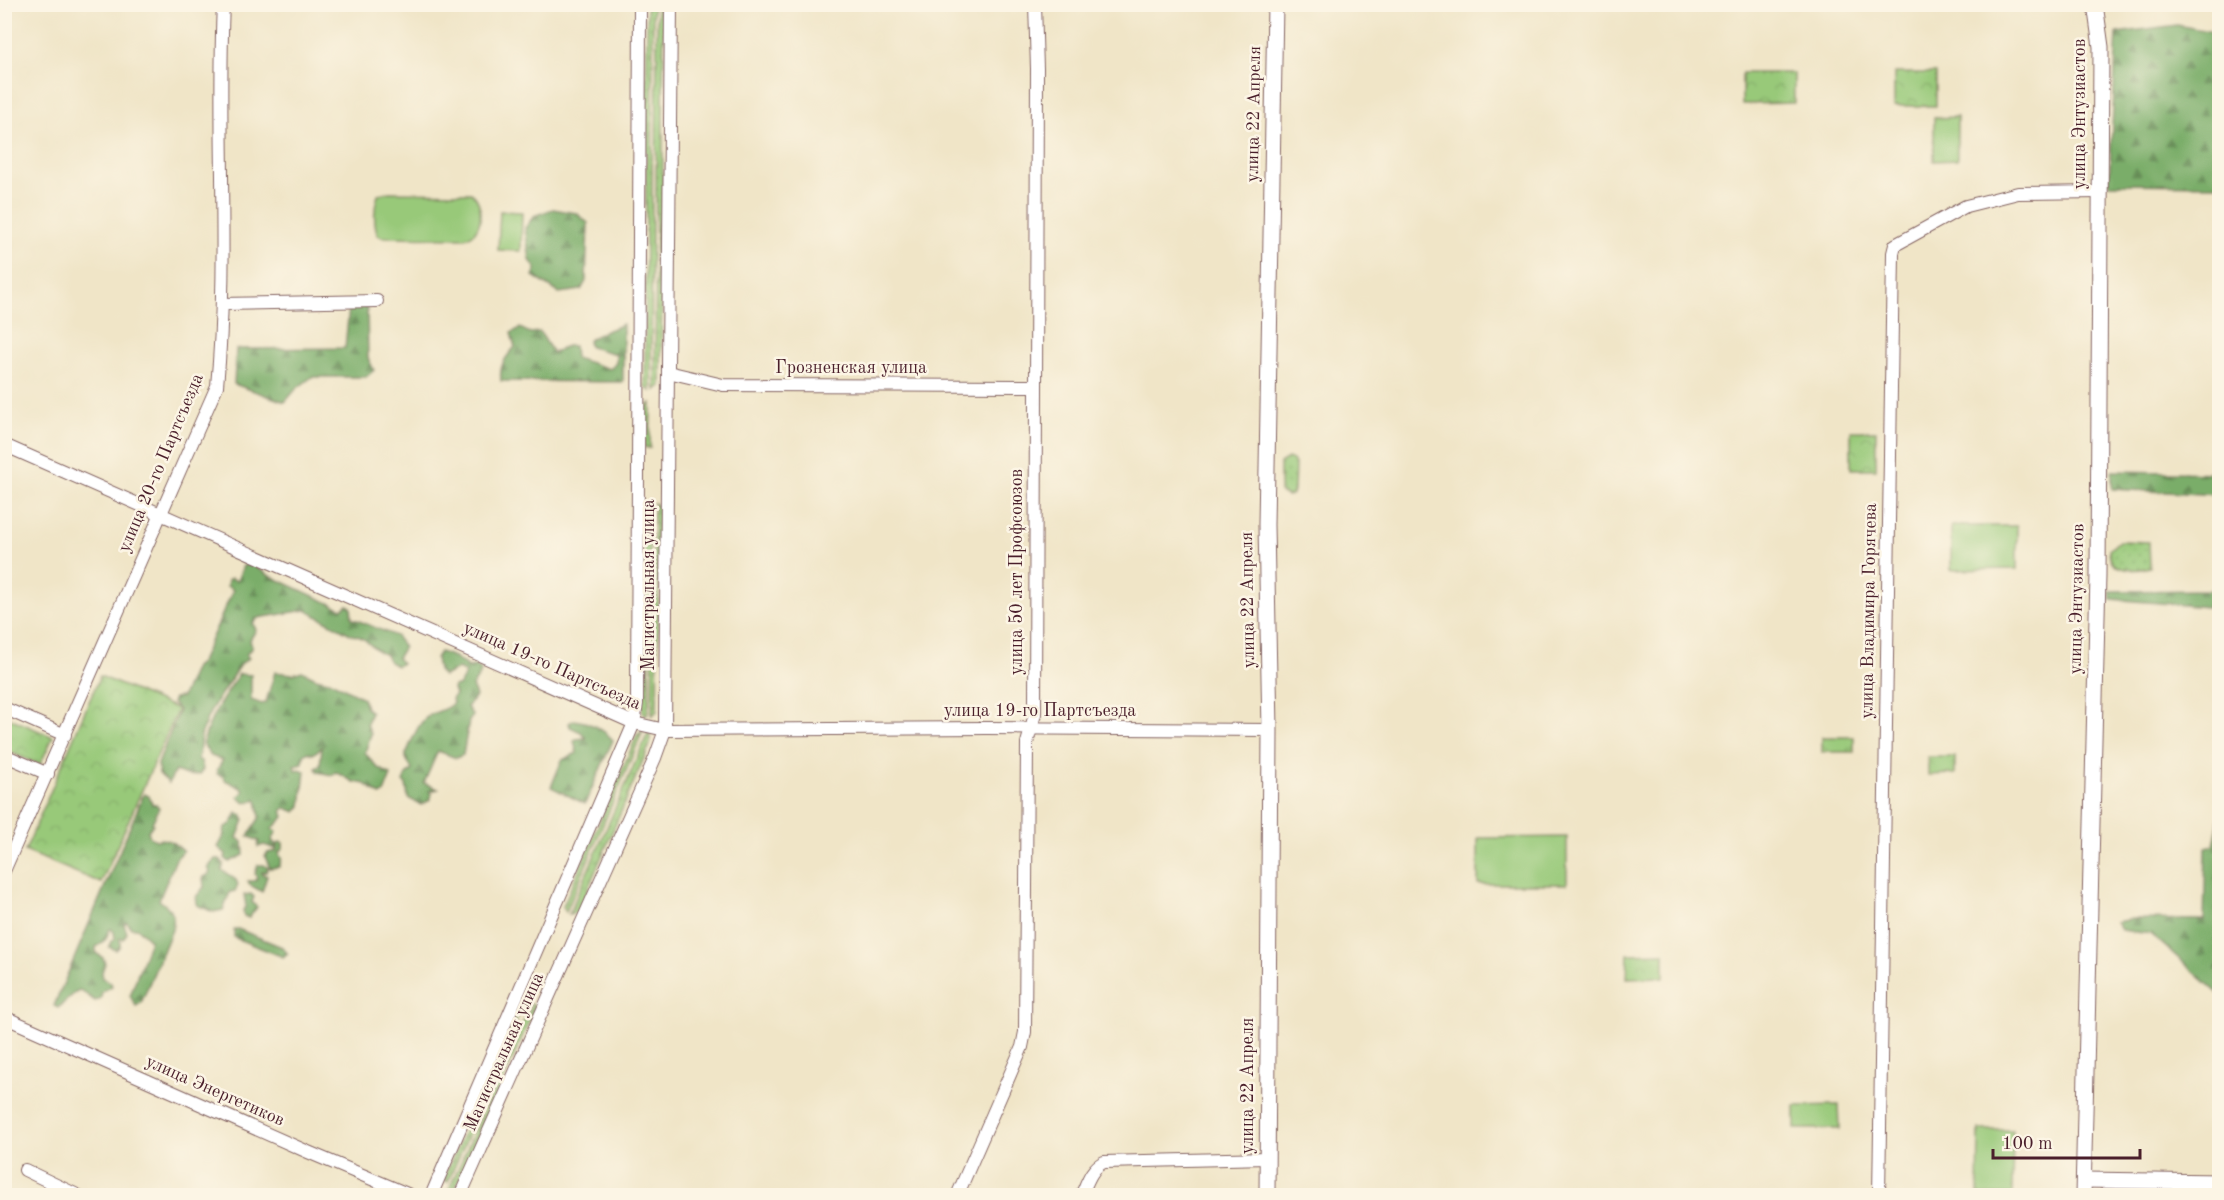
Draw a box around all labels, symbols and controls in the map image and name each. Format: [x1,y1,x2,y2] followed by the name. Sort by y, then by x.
[2071,39,2089,189] street label: улица Энтузиастов
[1244,46,1264,182] street label: улица 22 Апреля
[775,359,927,377] street label: Грозненская улица
[115,371,207,555] street label: улица 20-го Партсъезда
[1008,469,1027,675] street label: улица 50 лет Профсоюзов
[640,499,658,671] street label: Магистральная улица
[1858,503,1880,719] street label: улица Владимира Горячева
[2067,523,2087,675] street label: улица Энтузиастов
[1238,532,1258,668] street label: улица 22 Апреля
[460,619,644,713] street label: улица 19-го Партсъезда
[944,702,1136,720] street label: улица 19-го Партсъезда
[461,970,547,1134] street label: Магистральная улица
[1239,1018,1257,1154] street label: улица 22 Апреля
[143,1052,287,1130] street label: улица Энергетиков
[1993,1122,2140,1160] scale bar
[2002,1135,2053,1153] text: 100 m

